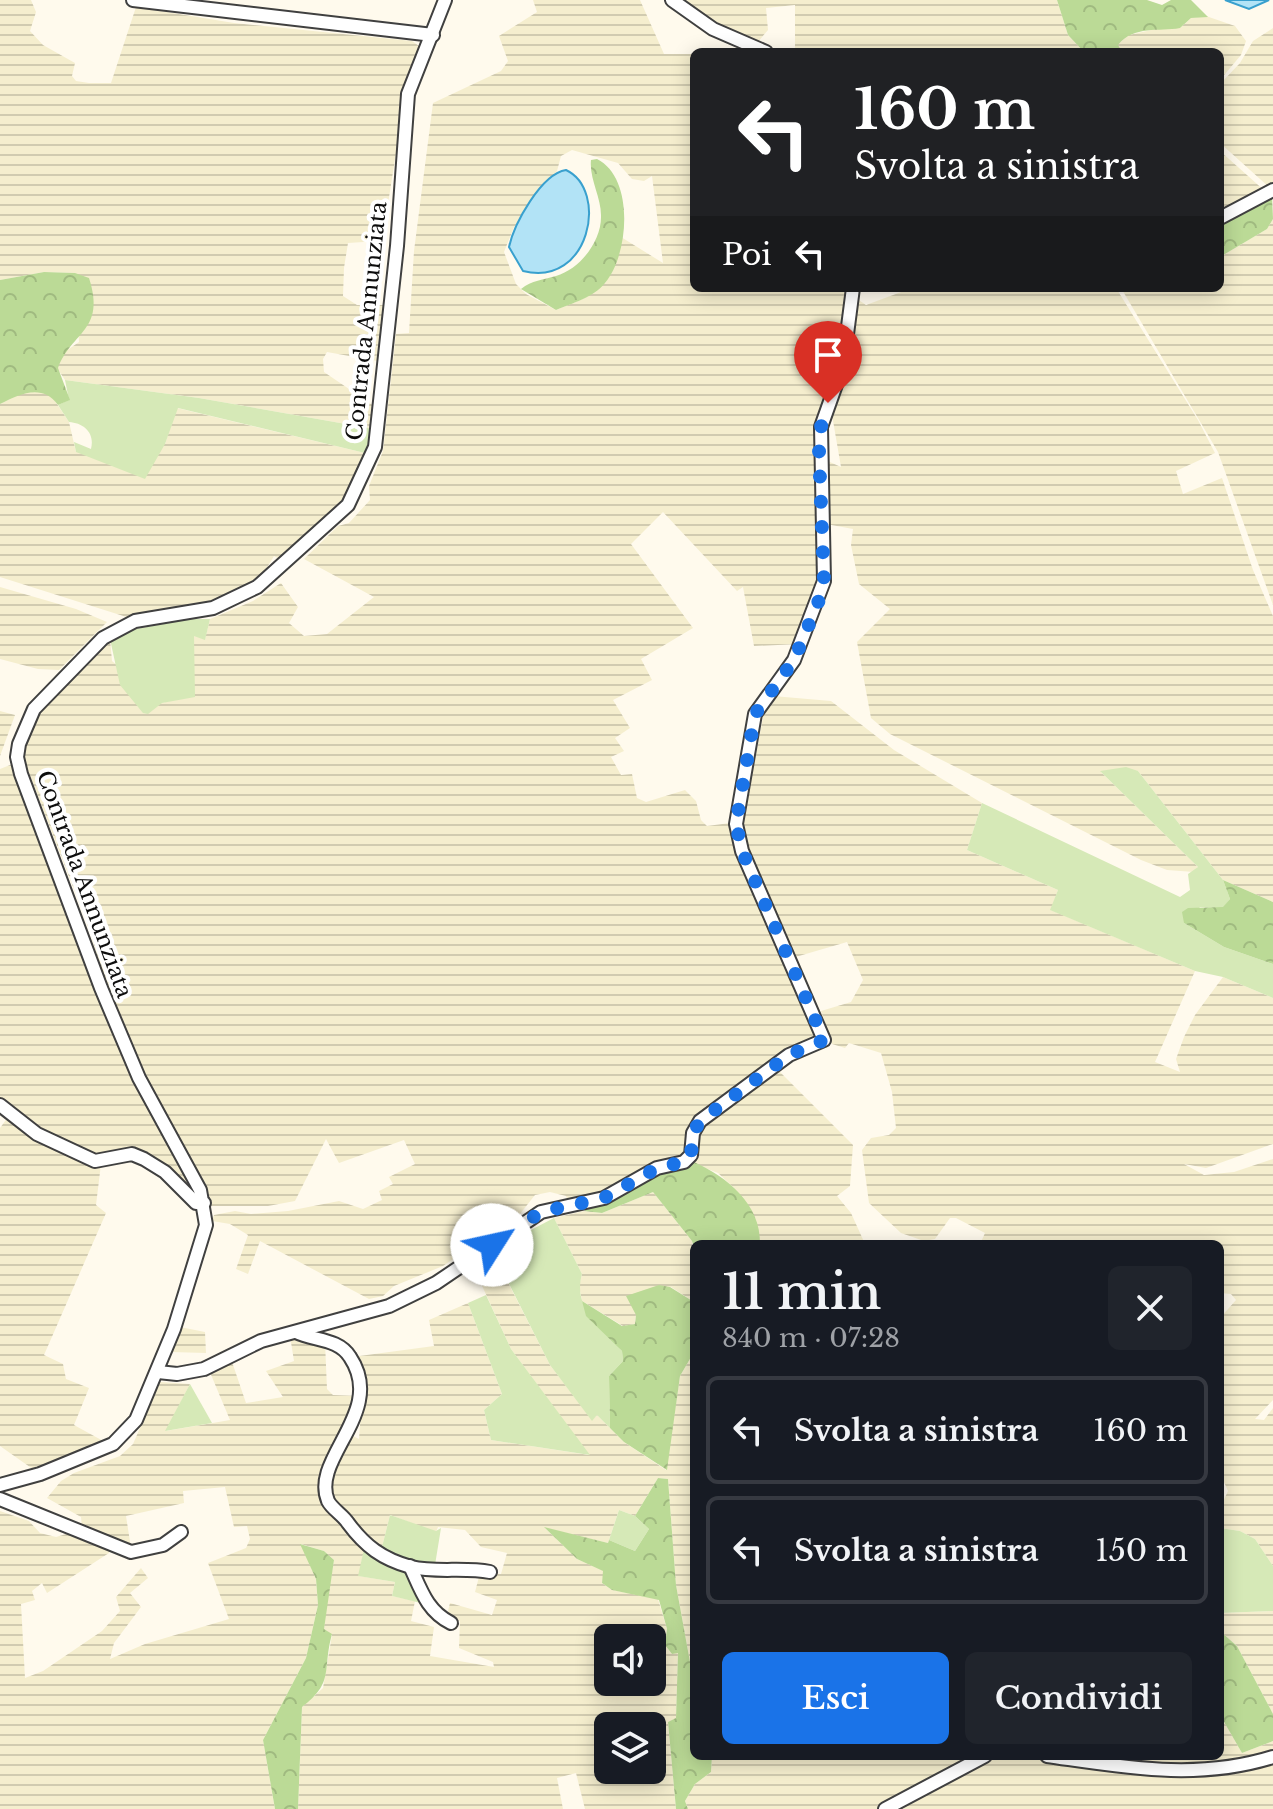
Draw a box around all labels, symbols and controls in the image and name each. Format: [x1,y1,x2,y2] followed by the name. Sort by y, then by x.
[854,75,1035,144] text: 160 m
[722,80,826,184] icon: left
[854,144,1139,189] text: Svolta a sinistra
[341,199,393,442] street label: Contrada Annunziata
[788,232,832,276] icon: left
[722,236,772,273] text: Poi
[794,321,862,403] pin
[806,333,850,377] icon: arrive
[31,767,139,1002] street label: Contrada Annunziata
[450,1203,534,1287] position arrow
[722,1262,881,1322] text: 11 min
[1108,1266,1192,1350] button: close
[722,1322,900,1354] text: 840 m · 07:28
[726,1408,770,1452] icon: left
[794,1412,1039,1449] text: Svolta a sinistra
[1093,1412,1188,1449] text: 160 m
[726,1528,770,1572] icon: left
[794,1532,1039,1569] text: Svolta a sinistra
[1095,1532,1188,1569] text: 150 m
[594,1624,666,1784] map controls
[594,1624,666,1696] button: sound
[722,1652,949,1744] button: Esci
[965,1652,1192,1744] button: Condividi
[594,1712,666,1784] button: layers

